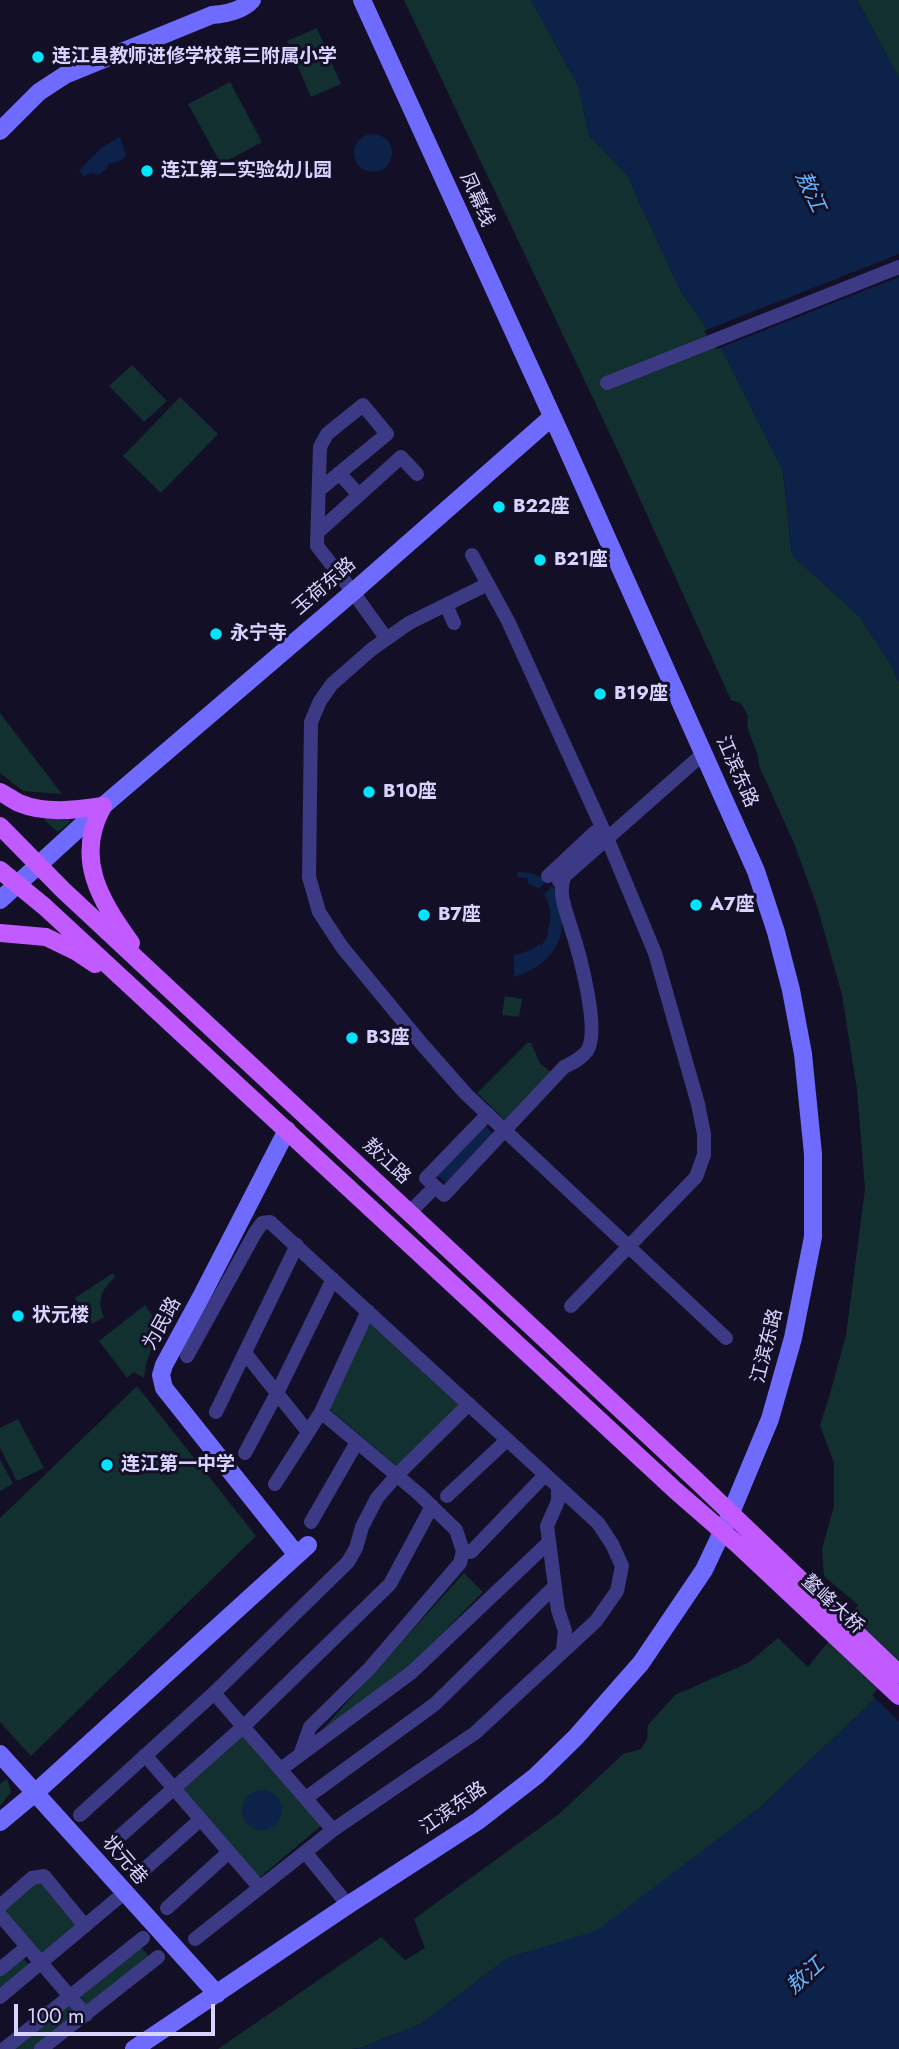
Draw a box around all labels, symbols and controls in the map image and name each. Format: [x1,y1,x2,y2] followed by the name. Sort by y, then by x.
[52,46,337,68] place label: 连江县教师进修学校第三附属小学
[30,49,46,65] marker: 连江县教师进修学校第三附属小学
[161,160,332,182] place label: 连江第二实验幼儿园
[139,163,155,179] marker: 连江第二实验幼儿园
[789,168,829,216] water label: 敖江
[454,169,498,231] street label: 凤幕线
[513,496,570,518] place label: B22座
[491,499,507,515] marker: B22座
[554,549,608,571] place label: B21座
[532,552,548,568] marker: B21座
[289,553,361,621] street label: 玉荷东路
[230,623,287,645] place label: 永宁寺
[208,626,224,642] marker: 永宁寺
[614,683,668,705] place label: B19座
[592,686,608,702] marker: B19座
[710,733,762,811] street label: 江滨东路
[383,781,437,803] place label: B10座
[361,784,377,800] marker: B10座
[710,894,754,916] place label: A7座
[688,897,704,913] marker: A7座
[438,904,481,926] place label: B7座
[416,907,432,923] marker: B7座
[366,1027,409,1049] place label: B3座
[344,1030,360,1046] marker: B3座
[357,1134,415,1190] street label: 敖江路
[139,1294,187,1354] street label: 为民路
[32,1305,89,1327] place label: 状元楼
[748,1306,788,1386] street label: 江滨东路
[10,1308,26,1324] marker: 状元楼
[121,1454,235,1476] place label: 连江第一中学
[99,1457,115,1473] marker: 连江第一中学
[796,1571,868,1639] street label: 鳌峰大桥
[416,1778,492,1840] street label: 江滨东路
[97,1832,151,1890] street label: 状元巷
[782,1954,830,2000] water label: 敖江
[18,1990,219,2034] scale bar
[27,2001,84,2031] text: 100 m

